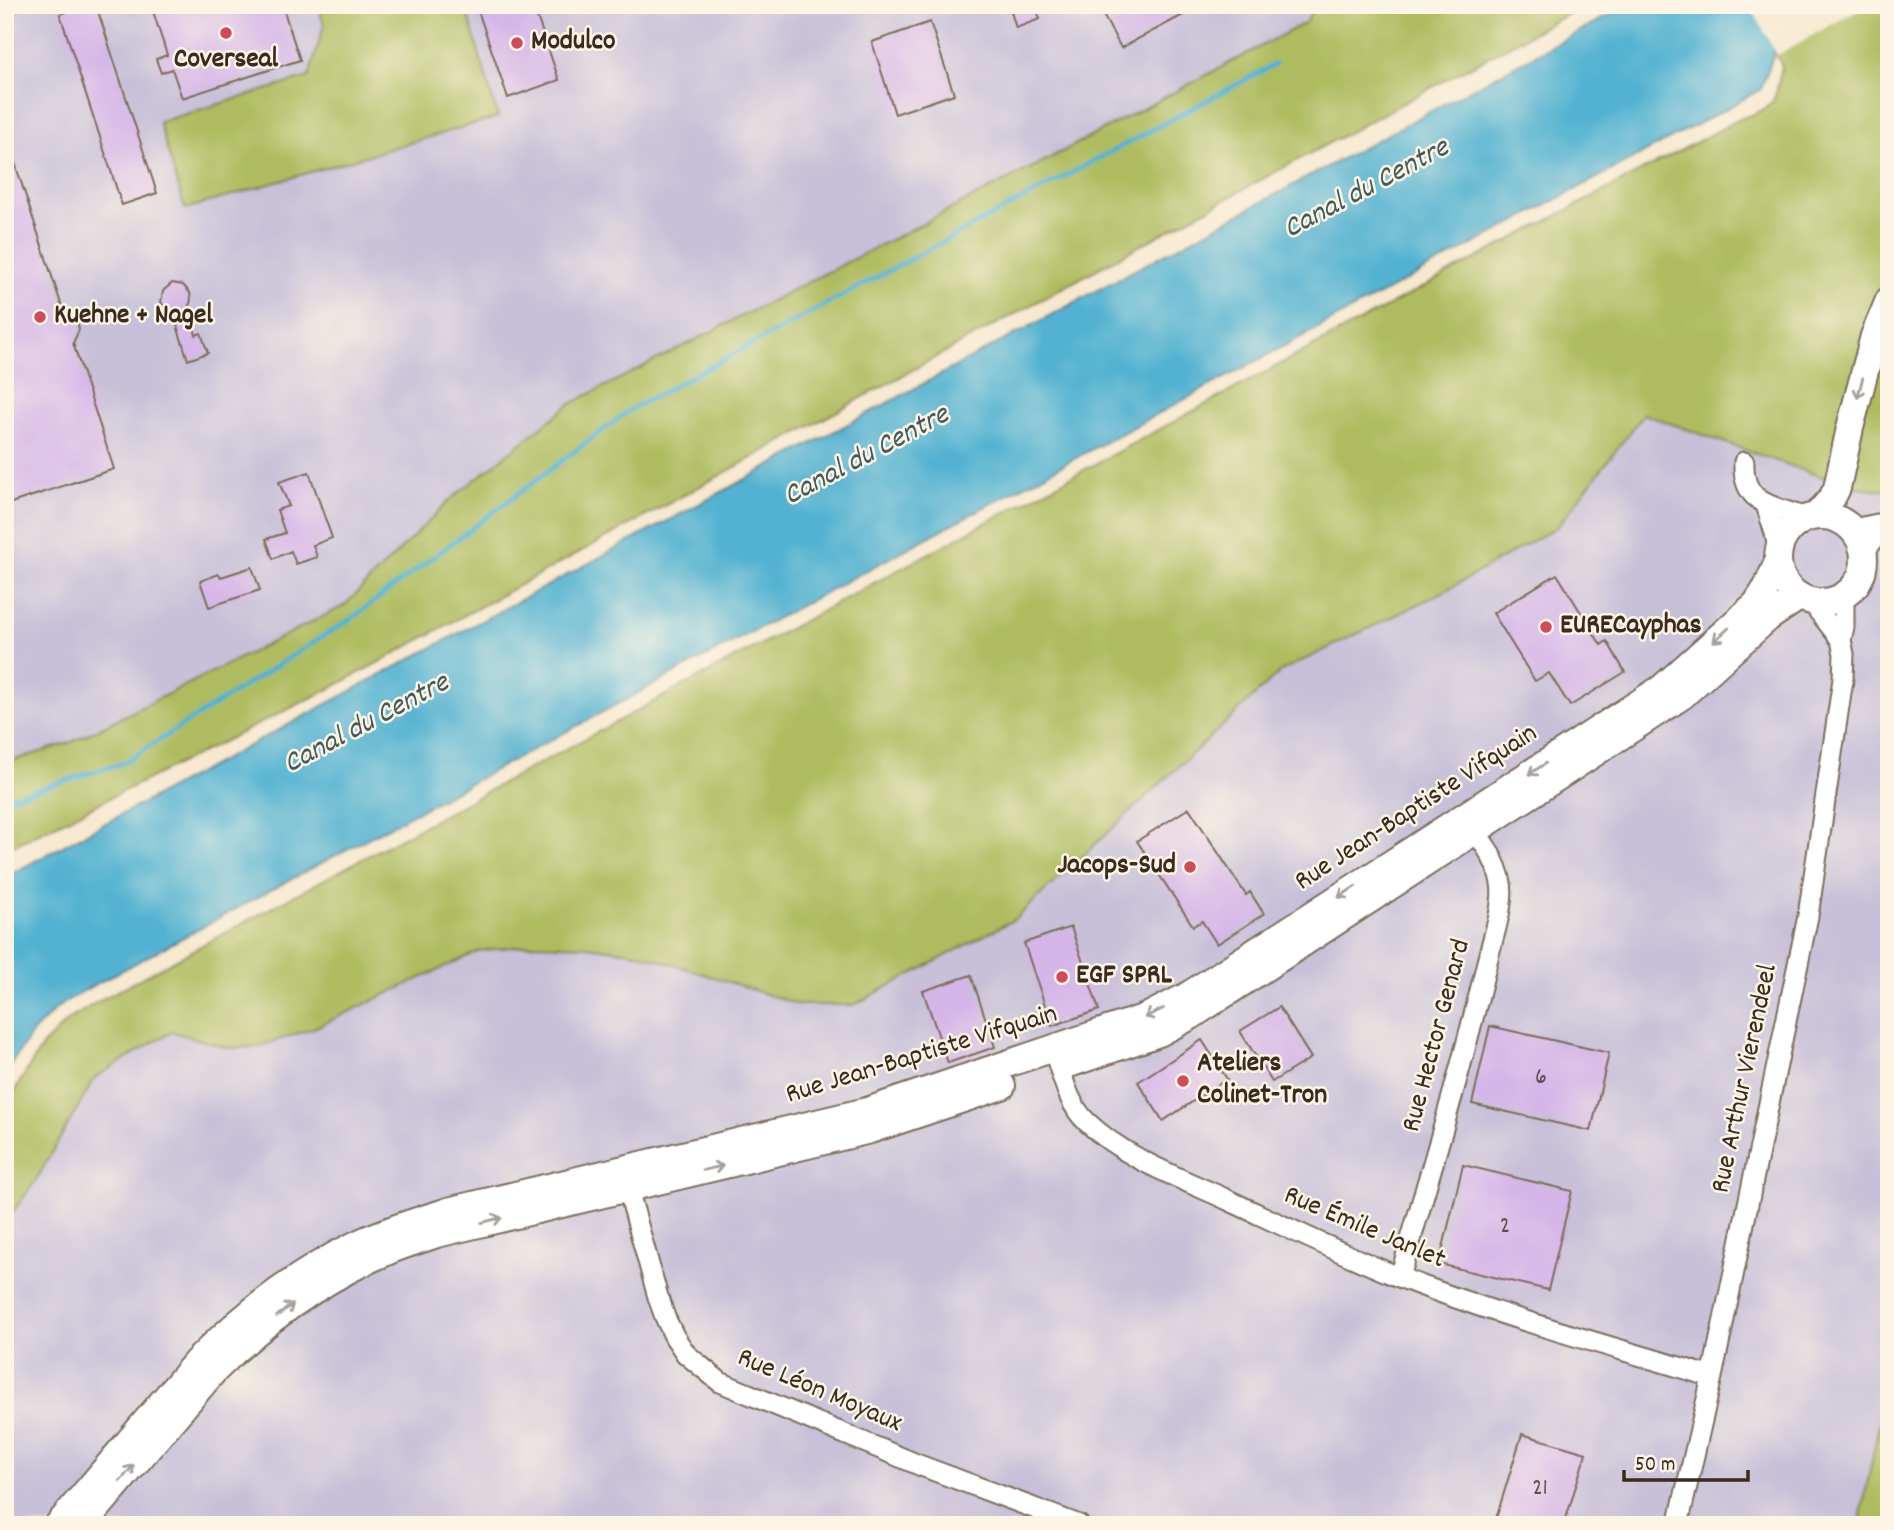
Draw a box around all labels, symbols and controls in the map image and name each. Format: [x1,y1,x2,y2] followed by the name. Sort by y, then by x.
[531,23,615,63] place label: Modulco
[218,25,234,41] marker: Coverseal
[509,35,525,51] marker: Modulco
[174,41,279,81] place label: Coverseal
[1277,127,1459,252] water label: Canal du Centre
[54,297,213,337] place label: Kuehne + Nagel
[32,309,48,325] marker: Kuehne + Nagel
[1853,377,1866,399] one-way arrow
[777,394,959,519] water label: Canal du Centre
[1560,607,1702,647] place label: EURECayphas
[1538,619,1554,635] marker: EURECayphas
[1713,627,1730,644] one-way arrow
[277,662,459,787] water label: Canal du Centre
[1288,715,1546,903] street label: Rue Jean-Baptiste Vifquain
[1528,762,1548,776] one-way arrow
[1057,847,1176,887] place label: Jacops-Sud
[1182,859,1198,875] marker: Jacops-Sud
[1337,886,1357,900] one-way arrow
[1393,935,1483,1137] street label: Rue Hector Genard
[1076,957,1172,997] place label: EGF SPRL
[1702,961,1790,1197] street label: Rue Arthur Vierendeel
[1054,969,1070,985] marker: EGF SPRL
[781,996,1063,1116] street label: Rue Jean-Baptiste Vifquain
[1144,1007,1165,1020] one-way arrow
[1197,1045,1327,1117] place label: Ateliers Colinet-Tron
[1535,1061,1547,1095] house number: 6
[1175,1073,1191,1089] marker: Ateliers Colinet-Tron
[701,1160,724,1174] one-way arrow
[1277,1177,1451,1281] street label: Rue Émile Janlet
[1500,1210,1510,1244] house number: 2
[480,1213,503,1226] one-way arrow
[275,1303,294,1318] one-way arrow
[730,1339,908,1445] street label: Rue Léon Moyaux
[1624,1439,1749,1483] scale bar
[1635,1451,1675,1481] text: 50 m
[119,1464,135,1482] one-way arrow
[1532,1472,1548,1506] house number: 21

